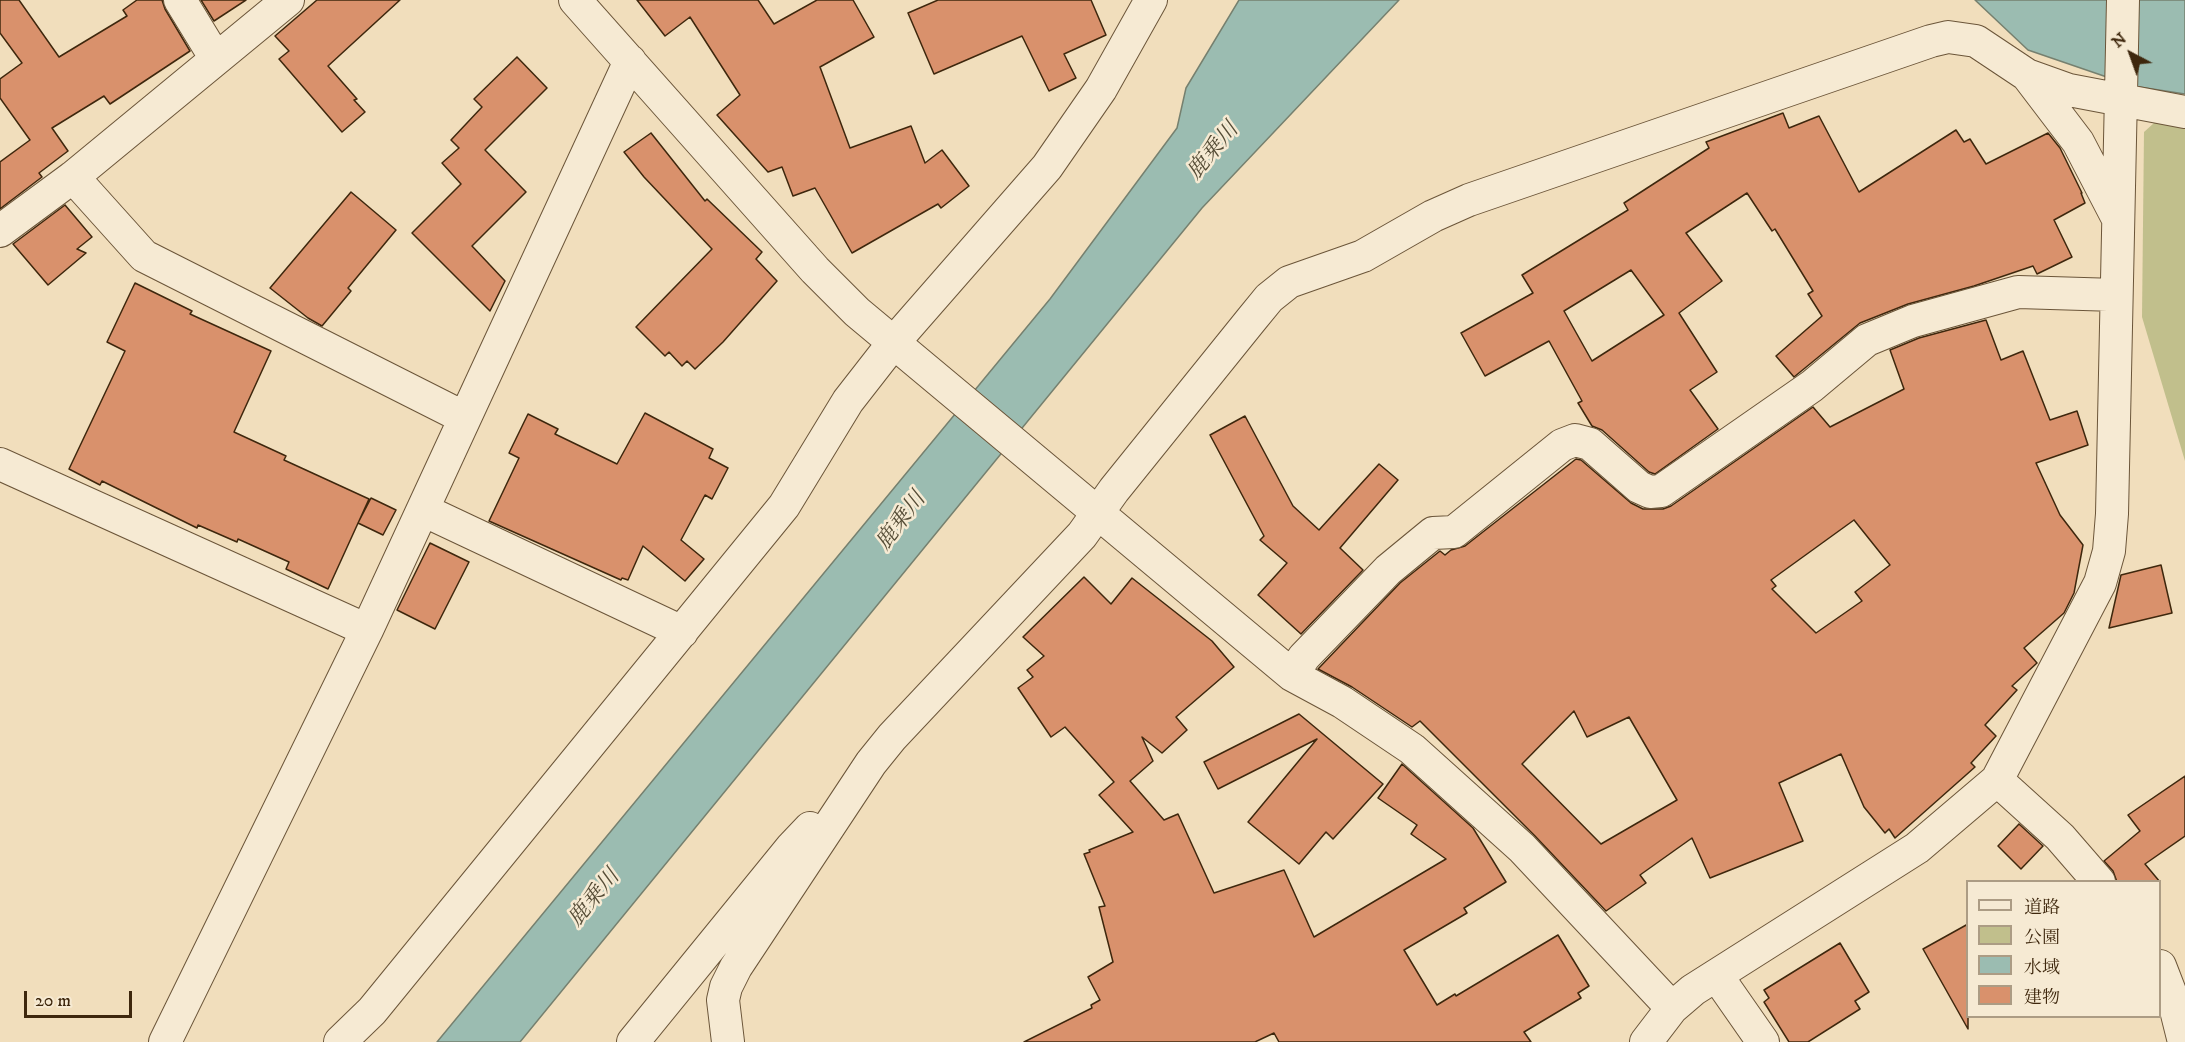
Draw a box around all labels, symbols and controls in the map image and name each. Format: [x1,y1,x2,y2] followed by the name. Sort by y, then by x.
[2101,24,2161,84] north arrow
[2108,29,2131,52] text: N
[1183,118,1245,186] water label: 鹿乗川
[872,488,932,556] water label: 鹿乗川
[564,865,626,933] water label: 鹿乗川
[1966,880,2161,1018] legend
[2024,897,2060,919] text: 道路
[2024,927,2060,949] text: 公園
[2024,957,2060,979] text: 水域
[27,979,135,1017] scale bar
[2024,987,2060,1009] text: 建物
[35,990,71,1012] text: 20 m

